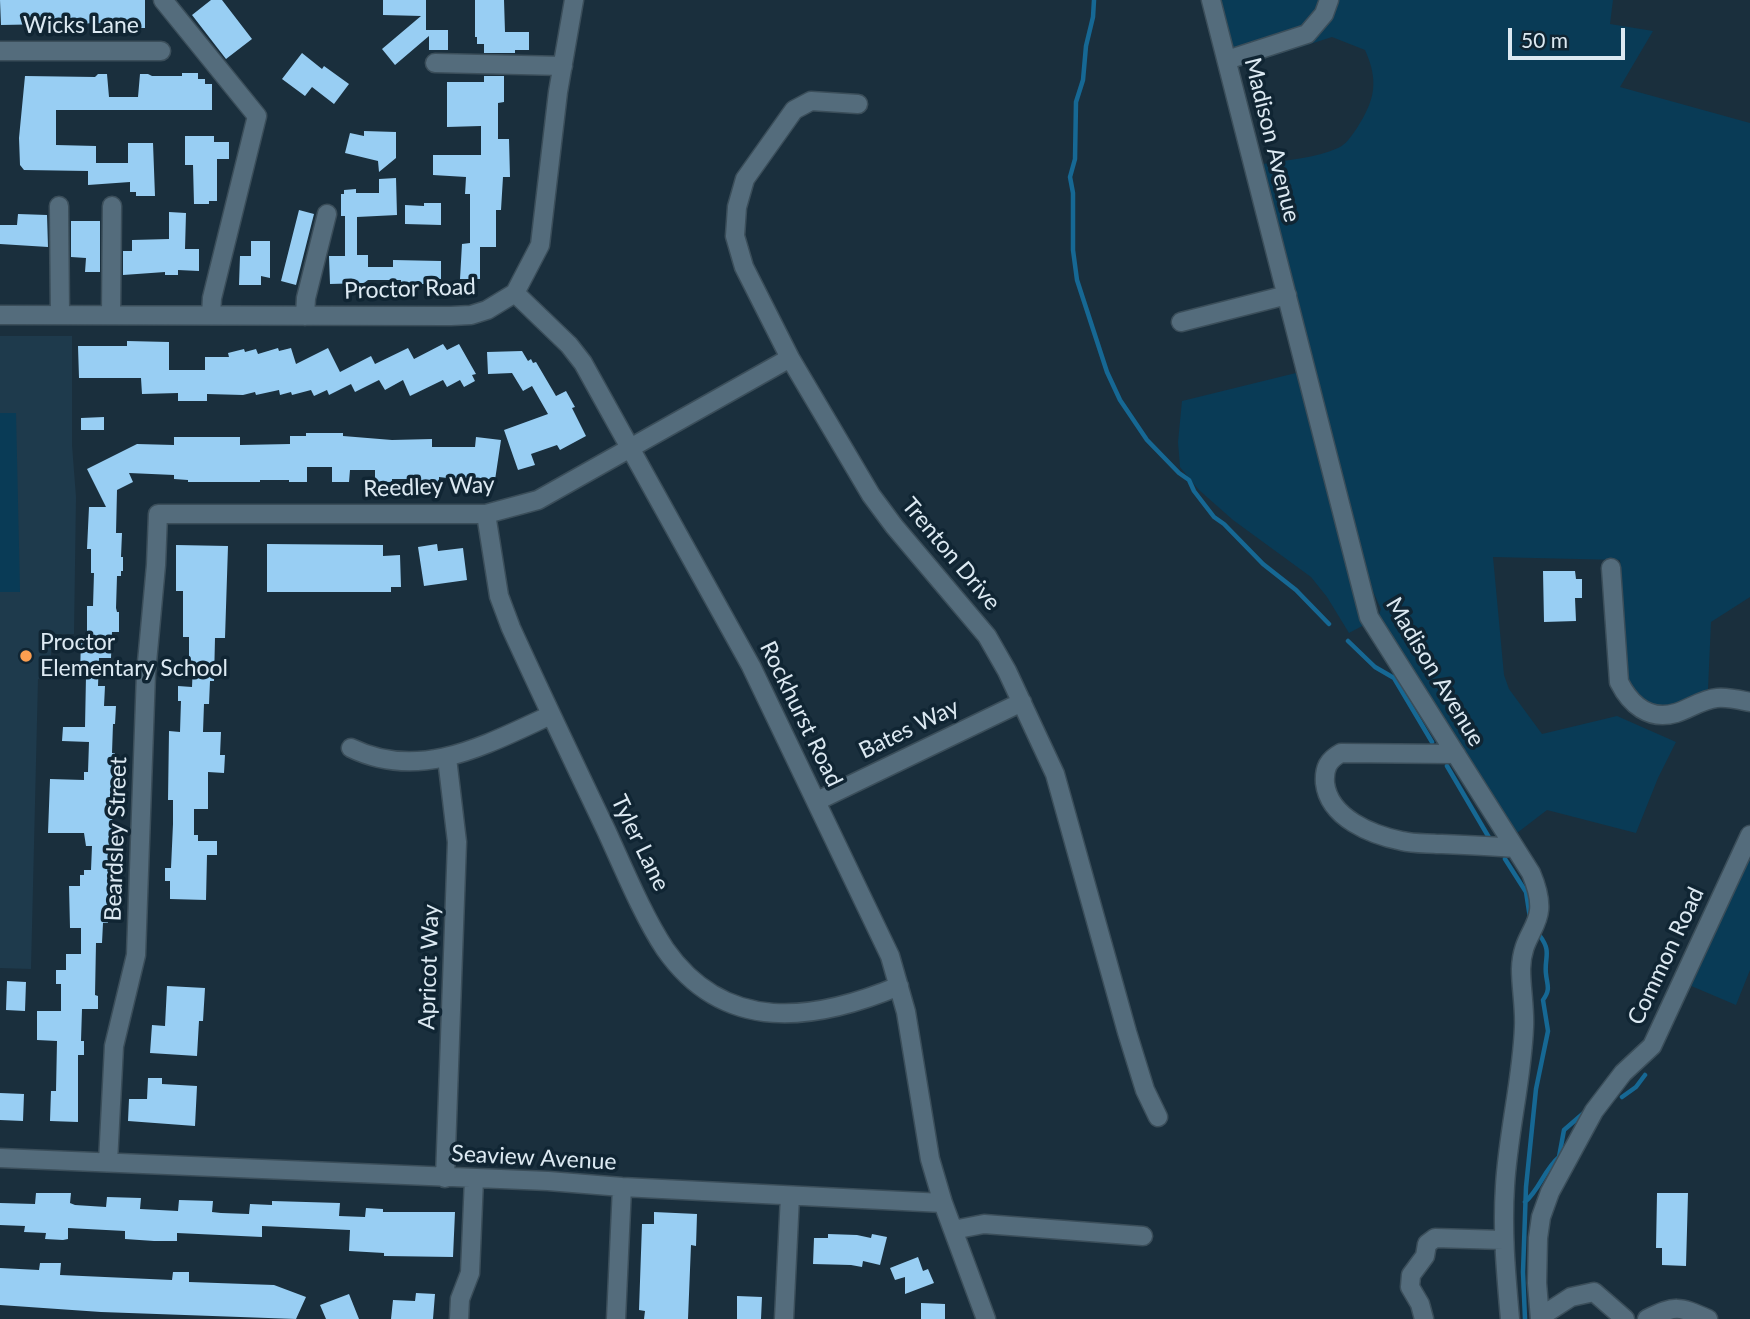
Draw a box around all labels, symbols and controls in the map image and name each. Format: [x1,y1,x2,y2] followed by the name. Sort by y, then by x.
[23,12,139,40] street label: Wicks Lane
[1512,14,1629,58] scale bar
[1521,27,1568,52] text: 50 m
[1238,55,1306,225] street label: Madison Avenue
[344,273,476,305] street label: Proctor Road
[363,471,495,503] street label: Reedley Way
[896,492,1006,616] street label: Trenton Drive
[1380,593,1490,751] street label: Madison Avenue
[40,629,228,683] place label: Proctor Elementary School
[754,637,848,791] street label: Rockhurst Road
[18,648,34,664] marker: Proctor Elementary School
[855,693,963,765] street label: Bates Way
[99,756,133,922] street label: Beardsley Street
[605,790,675,896] street label: Tyler Lane
[1622,883,1710,1029] street label: Common Road
[413,904,445,1030] street label: Apricot Way
[451,1140,617,1176] street label: Seaview Avenue

